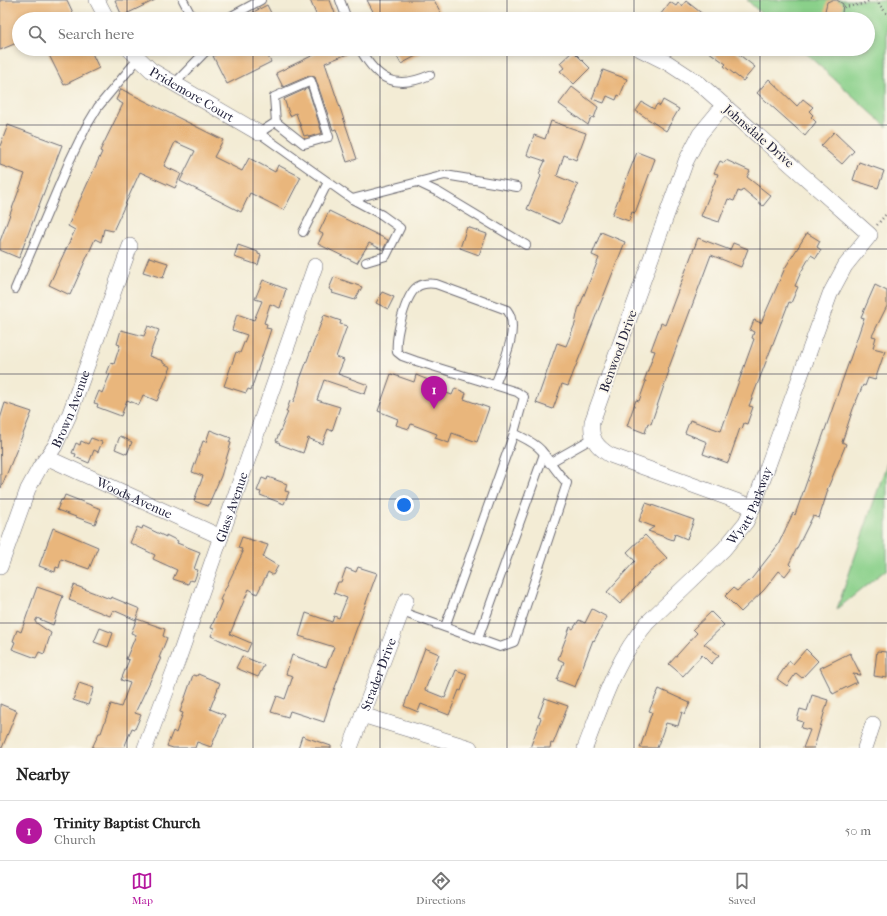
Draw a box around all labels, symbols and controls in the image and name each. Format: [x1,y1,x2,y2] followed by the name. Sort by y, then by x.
[12,12,875,56] search box
[26,23,48,45] icon: search
[58,25,134,43] text: Search here
[147,63,237,125] street label: Pridemore Court
[720,101,798,171] street label: Johnsdale Drive
[596,307,640,394] street label: Benwood Drive
[48,367,93,450] street label: Brown Avenue
[421,376,447,409] pin: 1
[723,464,775,548] street label: Wyatt Parkway
[212,469,251,544] street label: Glass Avenue
[93,473,175,522] street label: Woods Avenue
[394,495,414,515] your location
[357,635,399,713] street label: Strader Drive
[16,764,70,784] text: Nearby
[54,814,200,832] text: Trinity Baptist Church
[27,823,31,838] text: 1
[845,823,871,838] text: 50 m
[54,832,96,847] text: Church
[131,870,153,907] tab: Map
[416,870,466,907] tab: Directions
[728,870,756,907] tab: Saved

